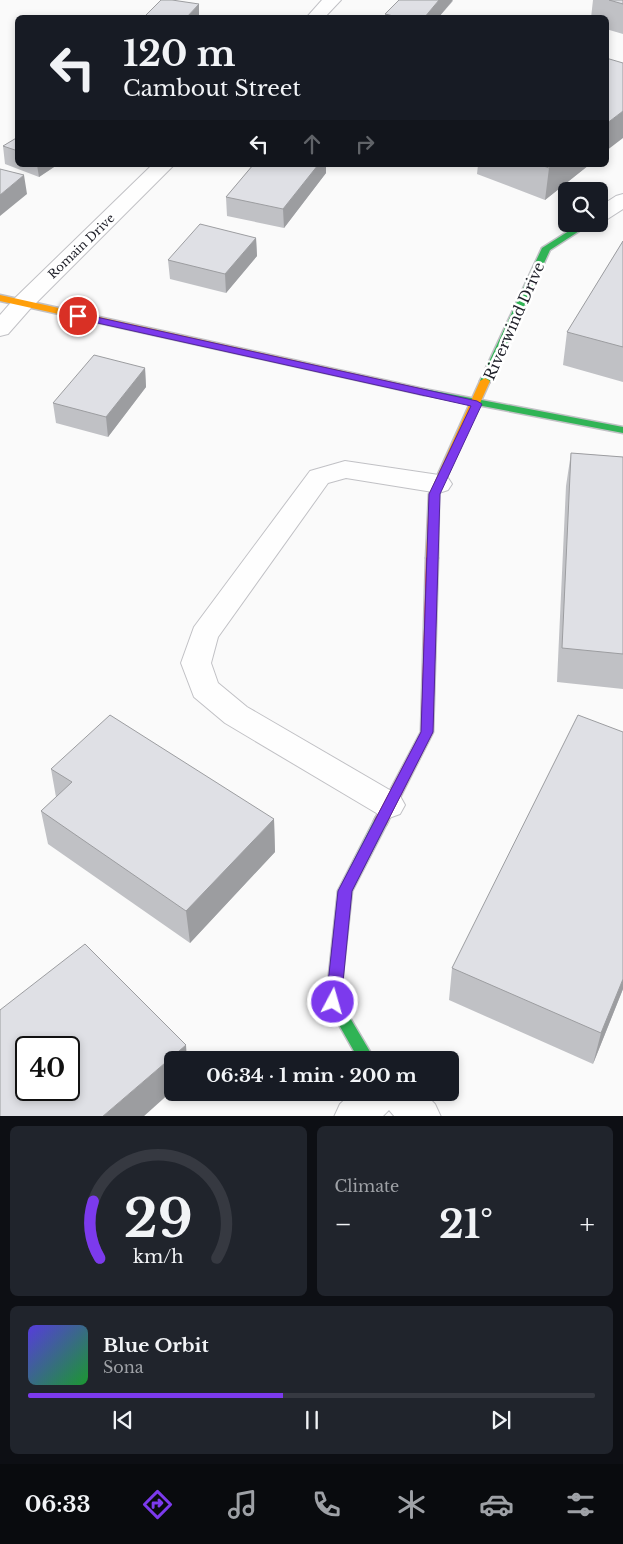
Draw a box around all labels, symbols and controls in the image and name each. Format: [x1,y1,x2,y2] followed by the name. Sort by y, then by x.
[123,32,236,75] text: 120 m
[40,35,105,100] icon: left
[123,75,301,102] text: Cambout Street
[245,130,273,158] icon: left
[298,130,326,158] icon: ahead
[351,130,379,158] icon: right
[558,182,608,232] map controls
[558,182,608,232] button: search
[45,210,118,282] street label: Romain Drive
[479,259,549,383] street label: Riverwind Drive
[57,295,99,337] pin
[64,302,92,330] icon: arrive
[306,975,358,1027] position arrow
[15,1036,80,1101] speed limit sign: 40
[206,1064,417,1087] text: 06:34 · 1 min · 200 m
[335,1176,399,1196] text: Climate
[124,1187,193,1251] text: 29
[439,1201,493,1248] text: 21°
[335,1207,352,1242] text: −
[580,1207,595,1242] text: +
[133,1246,184,1268] text: km/h
[103,1334,209,1357] text: Blue Orbit
[103,1357,144,1377] text: Sona
[109,1406,137,1434] icon: previous
[298,1406,326,1434] icon: pause
[487,1406,515,1434] icon: next
[140,1487,175,1522] icon: directions
[225,1487,260,1522] icon: music
[309,1487,344,1522] icon: phone
[394,1487,429,1522] icon: climate
[479,1487,514,1522] icon: car
[563,1487,598,1522] icon: filters
[25,1491,91,1518] text: 06:33

